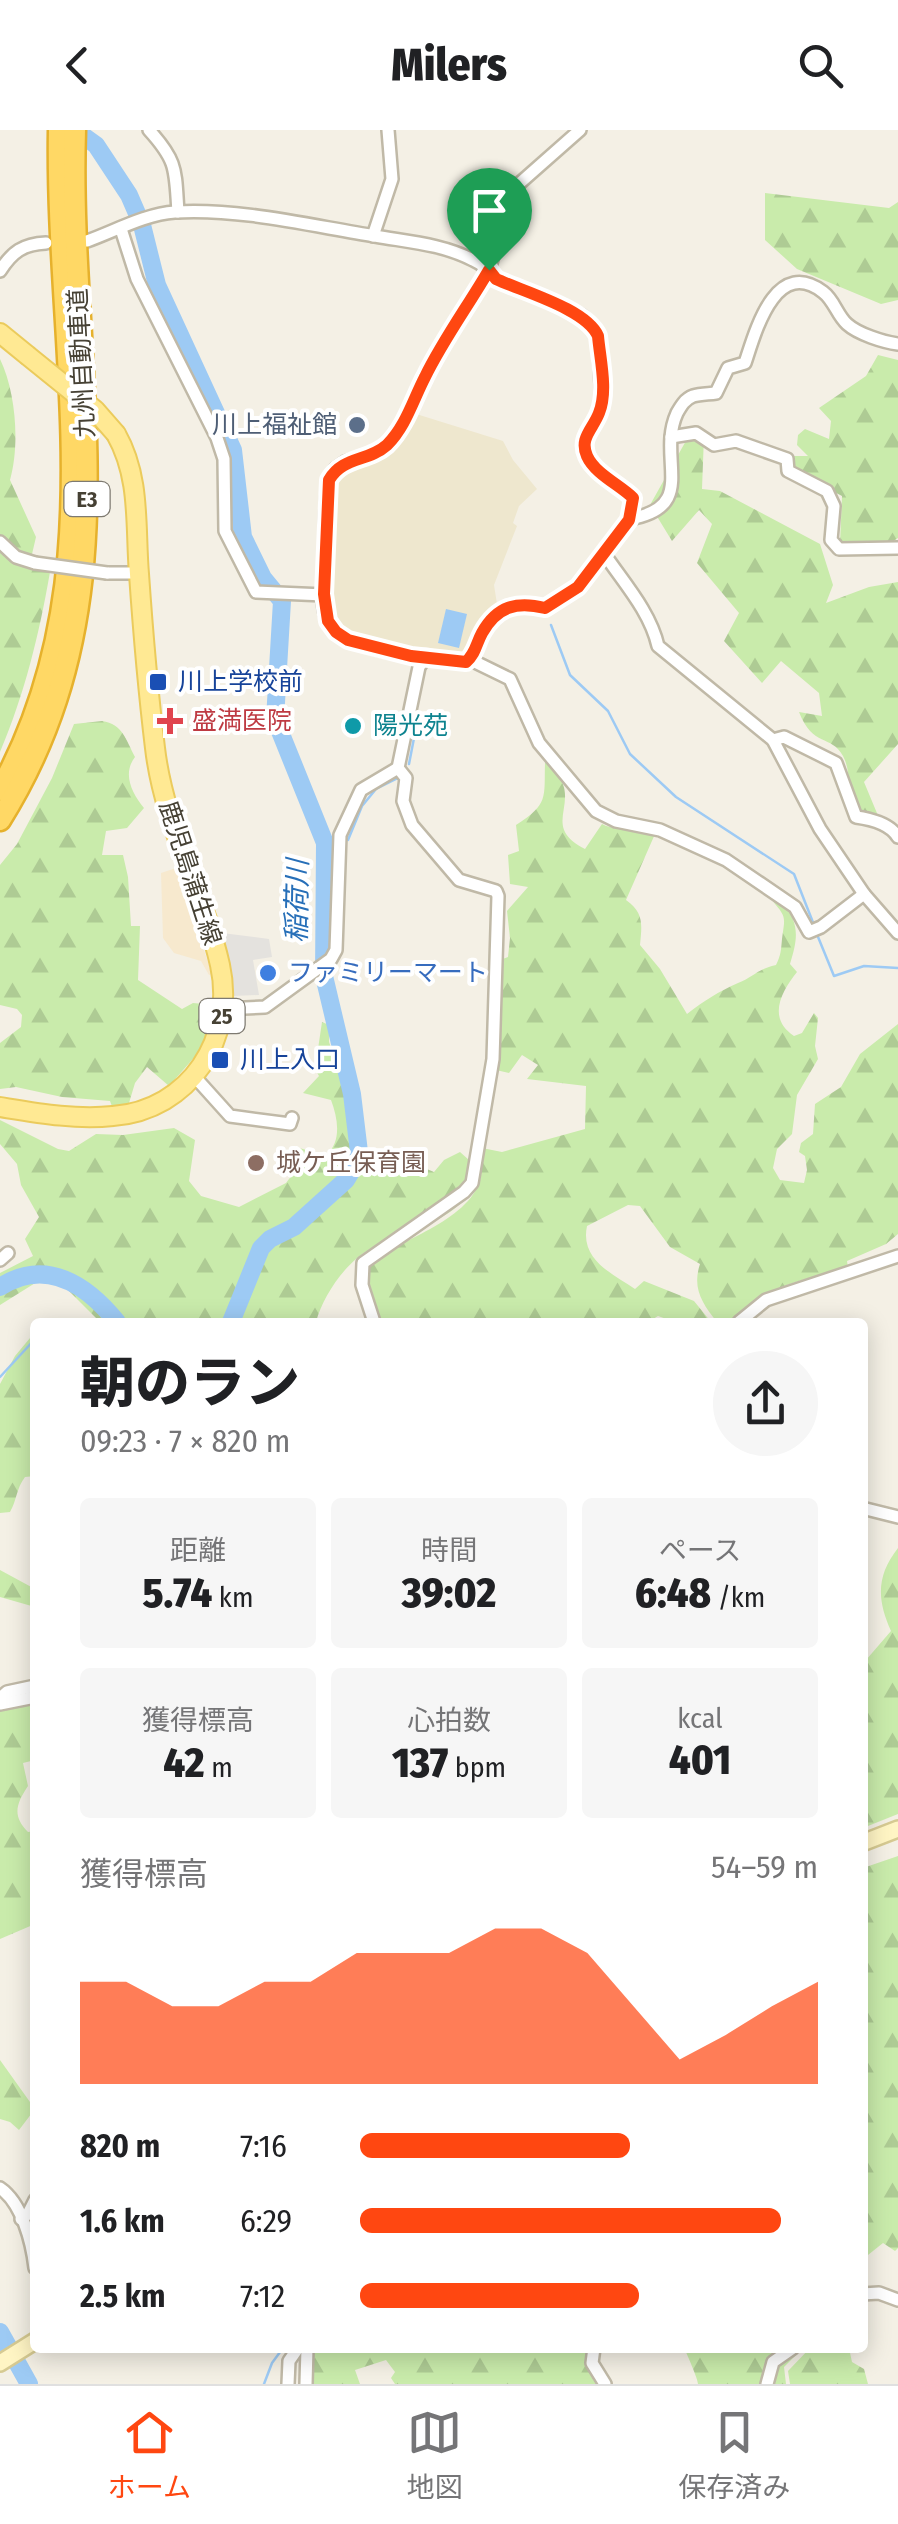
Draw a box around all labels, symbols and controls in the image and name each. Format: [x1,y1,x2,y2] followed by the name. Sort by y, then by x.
[50,38,105,93] icon: back
[391,38,507,92] text: Milers
[793,38,848,93] icon: search
[447,168,532,271] pin
[462,183,517,238] icon: arrive
[63,287,101,439] street label: 九州自動車道
[212,410,337,440] place label: 川上福祉館
[346,414,368,436] marker: 川上福祉館
[64,482,110,516] road number: E3
[178,667,303,697] place label: 川上学校前
[147,671,169,693] marker: 川上学校前
[192,706,292,736] place label: 盛満医院
[157,708,183,734] marker: 盛満医院
[373,711,448,741] place label: 陽光苑
[342,715,364,737] marker: 陽光苑
[153,797,227,949] street label: 鹿児島蒲生線
[280,856,314,943] water label: 稲荷川
[288,958,488,988] place label: ファミリーマート
[257,962,279,984] marker: ファミリーマート
[200,999,244,1033] road number: 25
[240,1045,340,1075] place label: 川上入口
[209,1049,231,1071] marker: 川上入口
[276,1148,426,1178] place label: 城ケ丘保育園
[245,1152,267,1174] marker: 城ケ丘保育園
[80,1351,300,1417] text: 朝のラン
[713,1351,818,1456] button: share
[80,1422,290,1460] text: 09:23 · 7 × 820 m
[170,1534,226,1567] text: 距離
[421,1534,477,1567] text: 時間
[659,1534,741,1567] text: ペース
[143,1568,212,1618] text: 5.74
[402,1568,496,1618] text: 39:02
[635,1568,711,1618] text: 6:48
[212,1581,253,1614] text: km
[711,1581,765,1614] text: /km
[677,1702,723,1735] text: kcal
[142,1704,254,1737] text: 獲得標高
[407,1704,491,1737] text: 心拍数
[669,1735,731,1785] text: 401
[163,1738,205,1788] text: 42
[392,1738,448,1788] text: 137
[205,1751,233,1784] text: m
[448,1751,506,1784] text: bpm
[711,1848,818,1886] text: 54–59 m
[80,1855,208,1893] text: 獲得標高
[80,2127,160,2165] text: 820 m
[240,2127,287,2165] text: 7:16
[80,2202,165,2240] text: 1.6 km
[240,2202,292,2240] text: 6:29
[80,2277,166,2315] text: 2.5 km
[240,2277,285,2315] text: 7:12
[108,2405,191,2505] tab: ホーム
[407,2405,463,2505] tab: 地図
[678,2405,790,2505] tab: 保存済み

